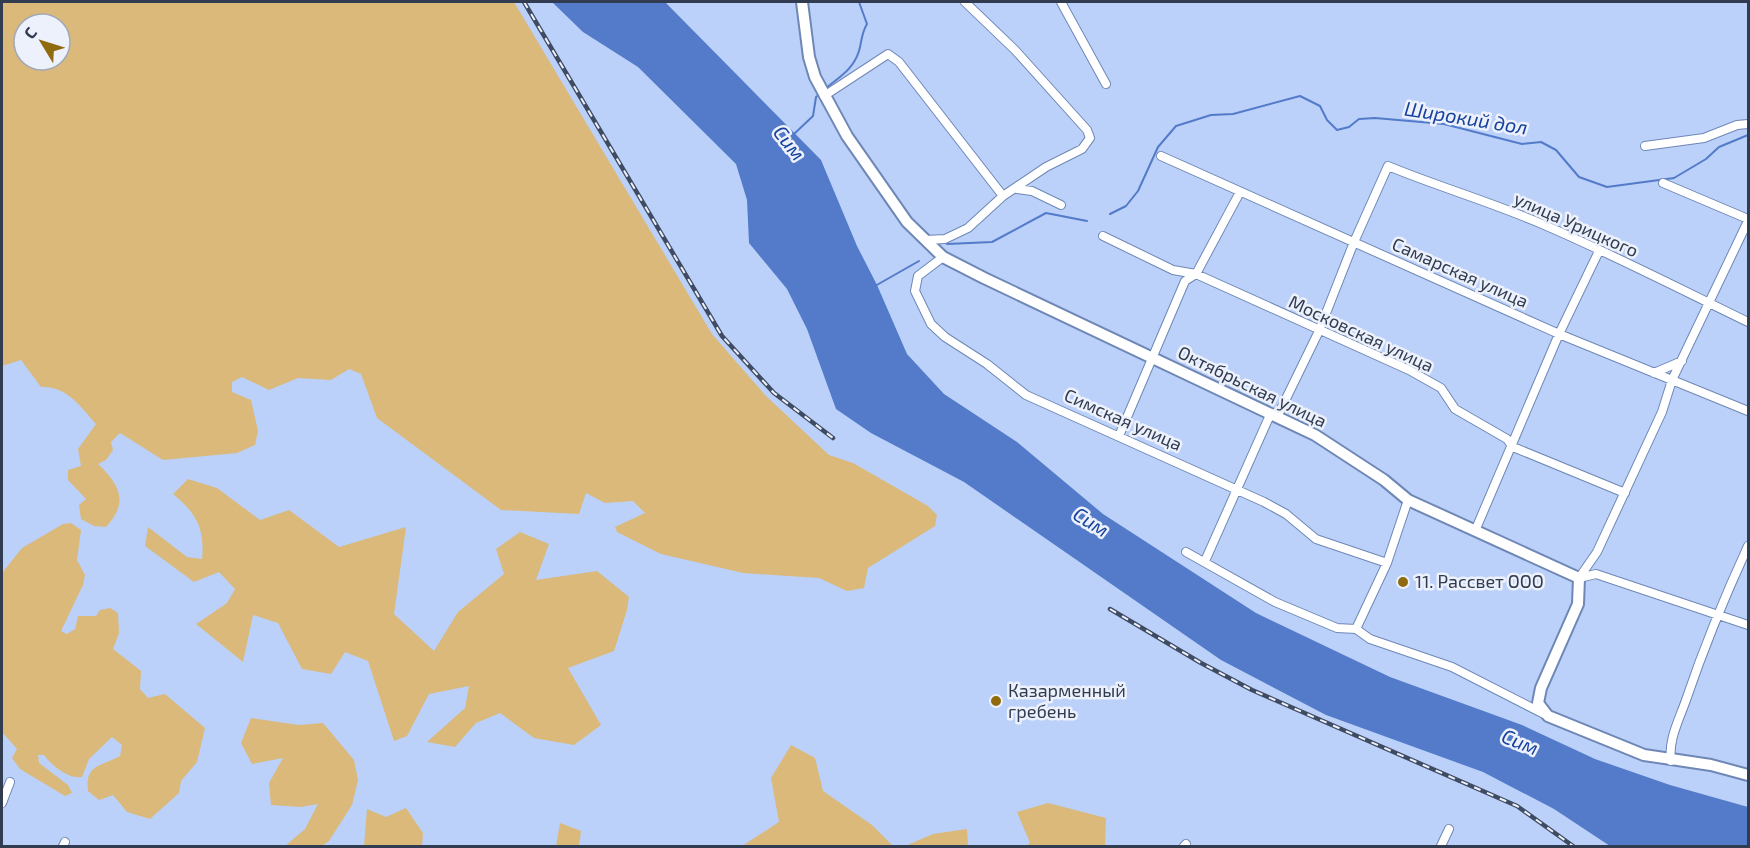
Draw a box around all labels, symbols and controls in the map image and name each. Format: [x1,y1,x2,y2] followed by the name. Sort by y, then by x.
[12,12,72,72] north arrow
[19,23,40,42] text: С
[1403,95,1530,139] water label: Широкий дол
[769,120,811,165] water label: Сим
[1511,187,1642,261] street label: улица Урицкого
[1389,232,1532,312] street label: Самарская улица
[1286,290,1437,376] street label: Московская улица
[1174,341,1330,432] street label: Октябрьская улица
[1061,383,1186,455] street label: Симская улица
[1069,501,1114,541] water label: Сим
[1415,570,1544,592] place label: 11. Рассвет ООО
[1396,575,1410,589] marker: 11. Рассвет ООО
[1008,679,1126,722] place label: Казарменный гребень
[989,694,1003,708] marker: Казарменный гребень
[1498,723,1542,759] water label: Сим

